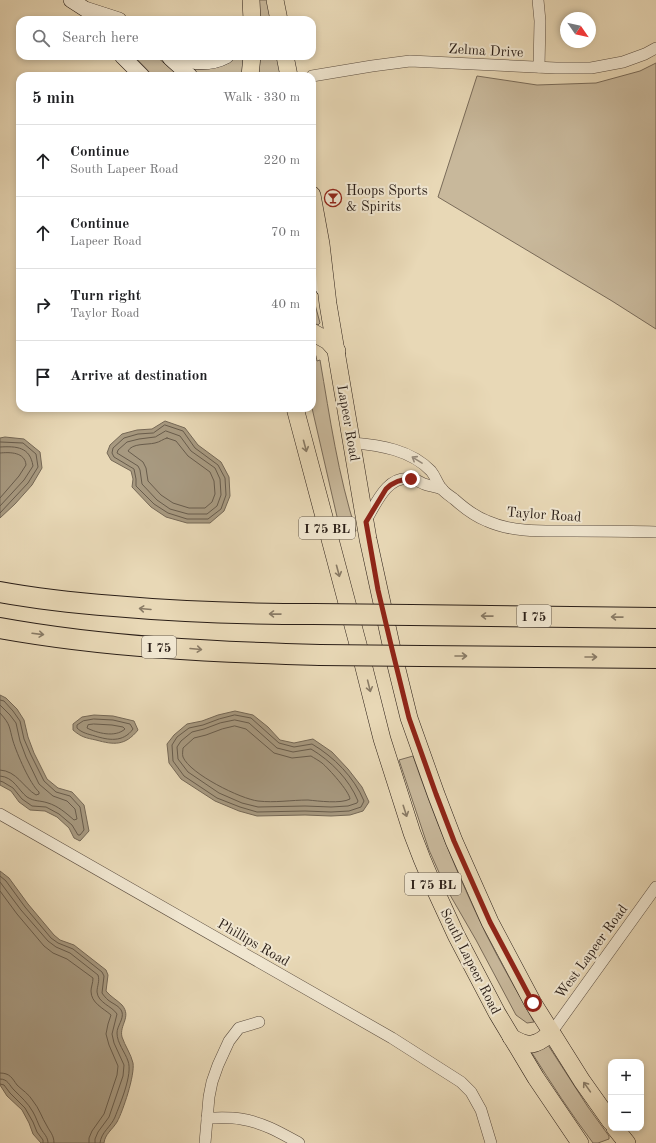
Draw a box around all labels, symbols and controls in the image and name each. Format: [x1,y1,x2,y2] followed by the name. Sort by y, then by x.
[560,12,596,48] north arrow
[16,16,316,60] search box
[30,27,52,49] icon: search
[62,31,139,46] text: Search here
[448,42,524,60] street label: Zelma Drive
[32,90,75,107] text: 5 min
[223,91,300,104] text: Walk · 330 m
[70,145,129,160] text: Continue
[32,150,54,172] icon: ahead
[263,154,300,167] text: 220 m
[70,163,178,176] text: South Lapeer Road
[346,184,428,214] place label: Hoops Sports & Spirits
[323,188,343,208] bar icon: Hoops Sports & Spirits
[70,217,129,232] text: Continue
[32,222,54,244] icon: ahead
[271,226,300,239] text: 70 m
[70,235,142,248] text: Lapeer Road
[70,289,141,304] text: Turn right
[32,294,54,316] icon: right
[271,298,300,311] text: 40 m
[70,307,140,320] text: Taylor Road
[32,366,54,388] icon: arrive
[70,369,208,384] text: Arrive at destination
[334,384,362,462] street label: Lapeer Road
[302,439,309,452] one-way arrow
[411,456,423,464] one-way arrow
[402,470,420,488] route end
[506,505,582,525] street label: Taylor Road
[299,517,355,539] road number: I 75 BL
[335,565,343,578] one-way arrow
[139,605,152,612] one-way arrow
[517,605,551,627] road number: I 75
[269,610,282,618] one-way arrow
[481,612,494,620] one-way arrow
[611,613,624,621] one-way arrow
[31,630,44,638] one-way arrow
[142,636,176,658] road number: I 75
[189,646,202,653] one-way arrow
[454,652,467,660] one-way arrow
[584,653,597,661] one-way arrow
[366,679,373,692] one-way arrow
[402,804,409,817] one-way arrow
[405,873,461,895] road number: I 75 BL
[553,902,630,1001] street label: West Lapeer Road
[437,906,503,1017] street label: South Lapeer Road
[215,917,292,969] street label: Phillips Road
[524,994,542,1012] route start
[608,1059,644,1131] map controls
[608,1059,644,1095] button: +
[583,1082,591,1093] one-way arrow
[608,1095,644,1131] button: −

